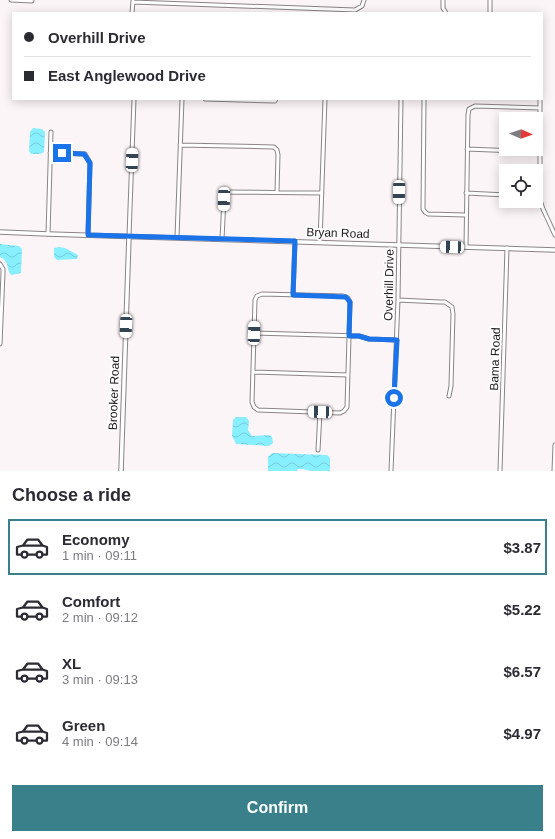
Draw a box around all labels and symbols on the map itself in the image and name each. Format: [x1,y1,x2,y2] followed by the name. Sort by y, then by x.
[499,112,543,156] north arrow
[53,144,71,162] route end
[126,148,138,172] car
[393,180,405,204] car
[218,187,230,211] car
[306,225,370,241] street label: Bryan Road
[440,241,464,253] car
[381,249,397,321] street label: Overhill Drive
[120,314,132,338] car
[248,321,260,345] car
[487,327,503,391] street label: Bama Road
[106,356,122,430] street label: Brooker Road
[385,389,403,407] route start
[308,406,332,418] car

